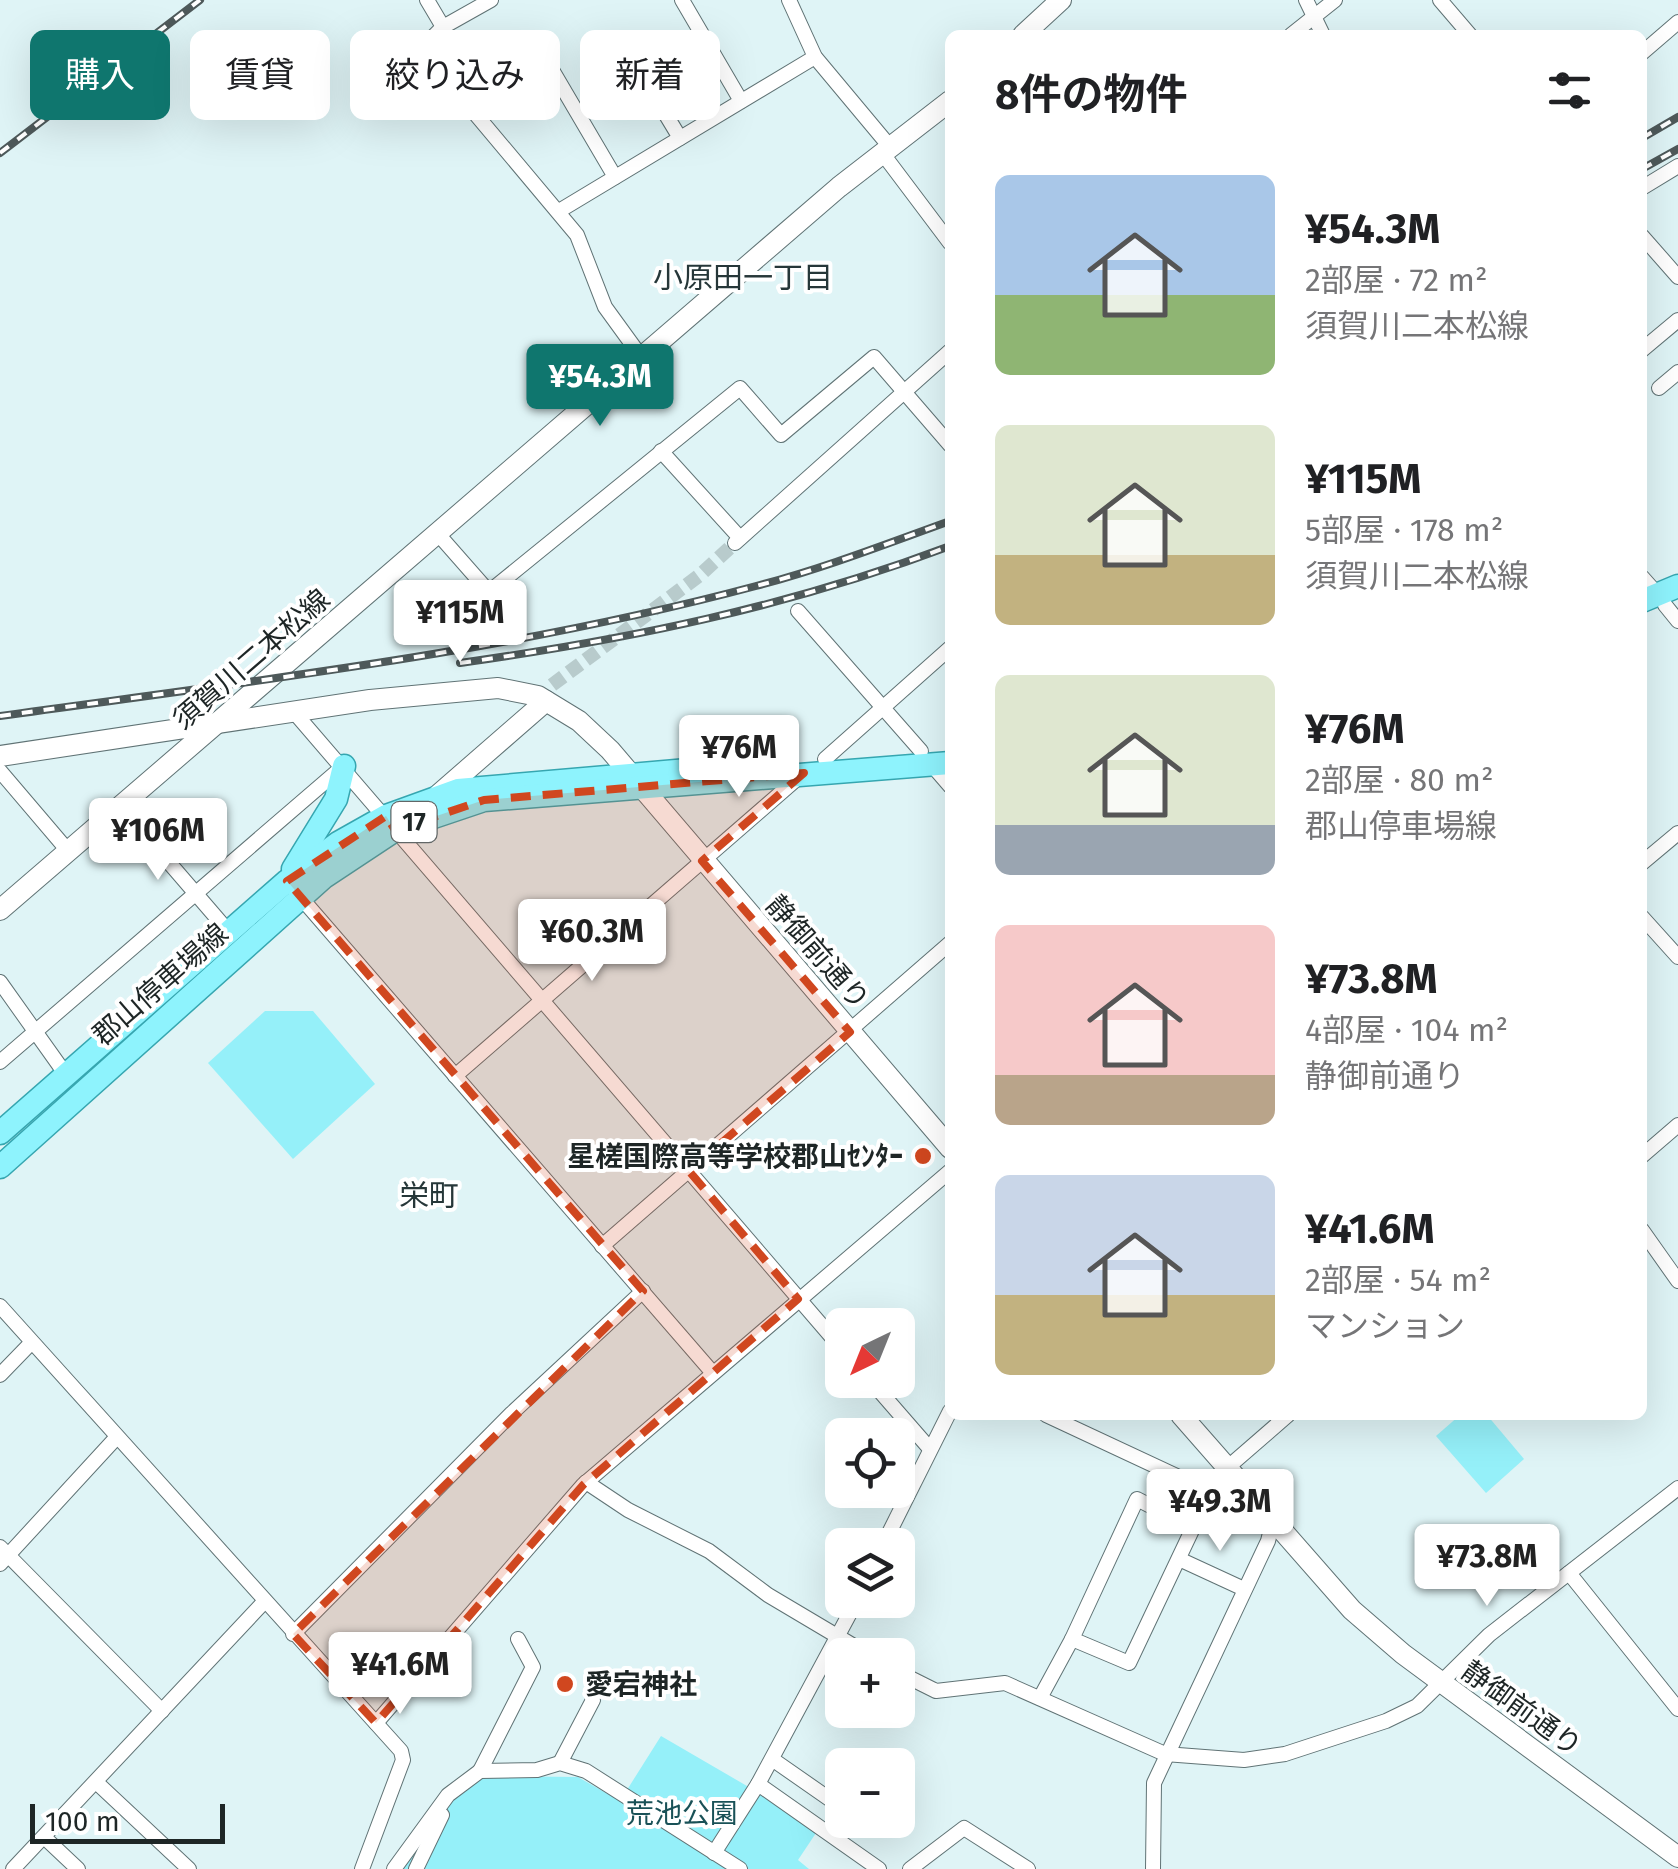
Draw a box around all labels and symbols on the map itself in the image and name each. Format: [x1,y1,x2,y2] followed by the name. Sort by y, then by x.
[653,260,833,296] district label: 小原田一丁目
[519,344,681,429] pin: ¥54.3M
[390,580,530,665] pin: ¥115M
[167,583,336,736] street label: 須賀川二本松線
[680,715,798,800] pin: ¥76M
[88,798,228,883] pin: ¥106M
[392,802,436,842] road number: 17
[759,889,876,1016] street label: 静御前通り
[511,899,673,984] pin: ¥60.3M
[86,917,235,1052] street label: 郡山停車場線
[567,1140,903,1173] place label: 星槎国際高等学校郡山ｾﾝﾀｰ
[912,1145,934,1167] marker: 星槎国際高等学校郡山ｾﾝﾀｰ
[399,1178,459,1214] district label: 栄町
[825,1308,915,1398] north arrow
[1139,1469,1301,1554] pin: ¥49.3M
[1406,1524,1568,1609] pin: ¥73.8M
[319,1632,481,1717] pin: ¥41.6M
[1455,1654,1588,1763] street label: 静御前通り
[585,1668,697,1701] place label: 愛宕神社
[554,1673,576,1695] marker: 愛宕神社
[626,1797,738,1830] park label: 荒池公園
[30,1799,225,1844] scale bar

